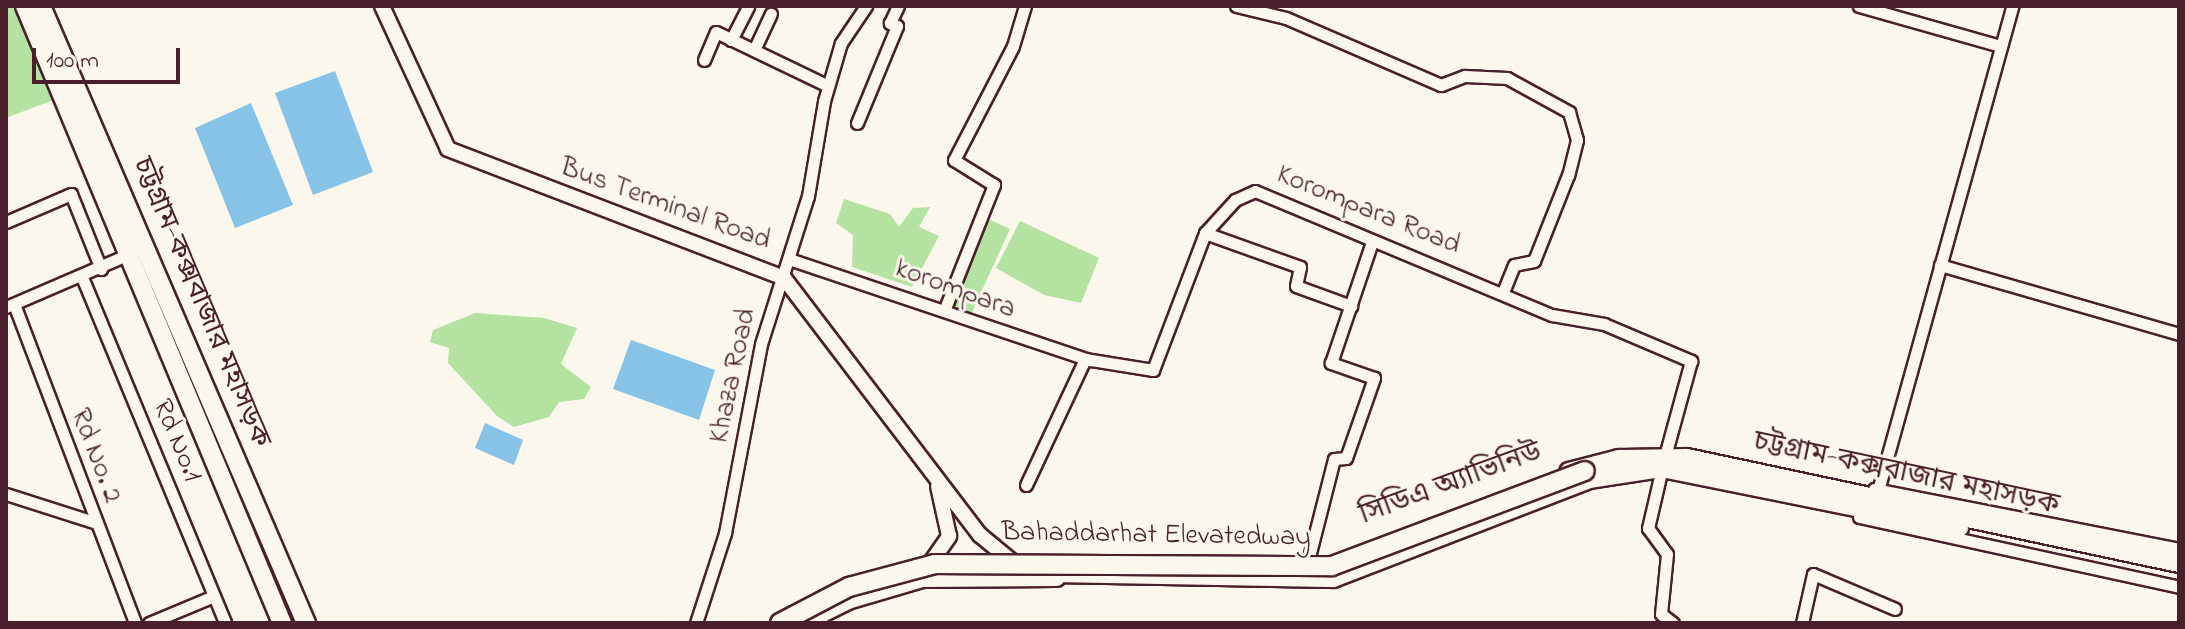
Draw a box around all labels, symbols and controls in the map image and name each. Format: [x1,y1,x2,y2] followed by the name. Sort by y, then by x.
[36,32,184,82] scale bar
[46,44,99,79] text: 100 m
[555,151,775,259] street label: Bus Terminal Road
[124,153,276,453] street label: চট্টগ্রাম-কক্সবাজার মহাসড়ক
[1271,159,1465,263] street label: Korompara Road
[890,253,1020,327] street label: korompara
[703,306,765,446] street label: Khaza Road
[144,395,208,487] street label: Rd No.1
[62,404,128,508] street label: Rd No. 2
[1750,426,2062,524] street label: চট্টগ্রাম-কক্সবাজার মহাসড়ক
[1355,437,1547,533] street label: সিডিএ অ্যাভিনিউ
[1001,517,1311,555] street label: Bahaddarhat Elevatedway

